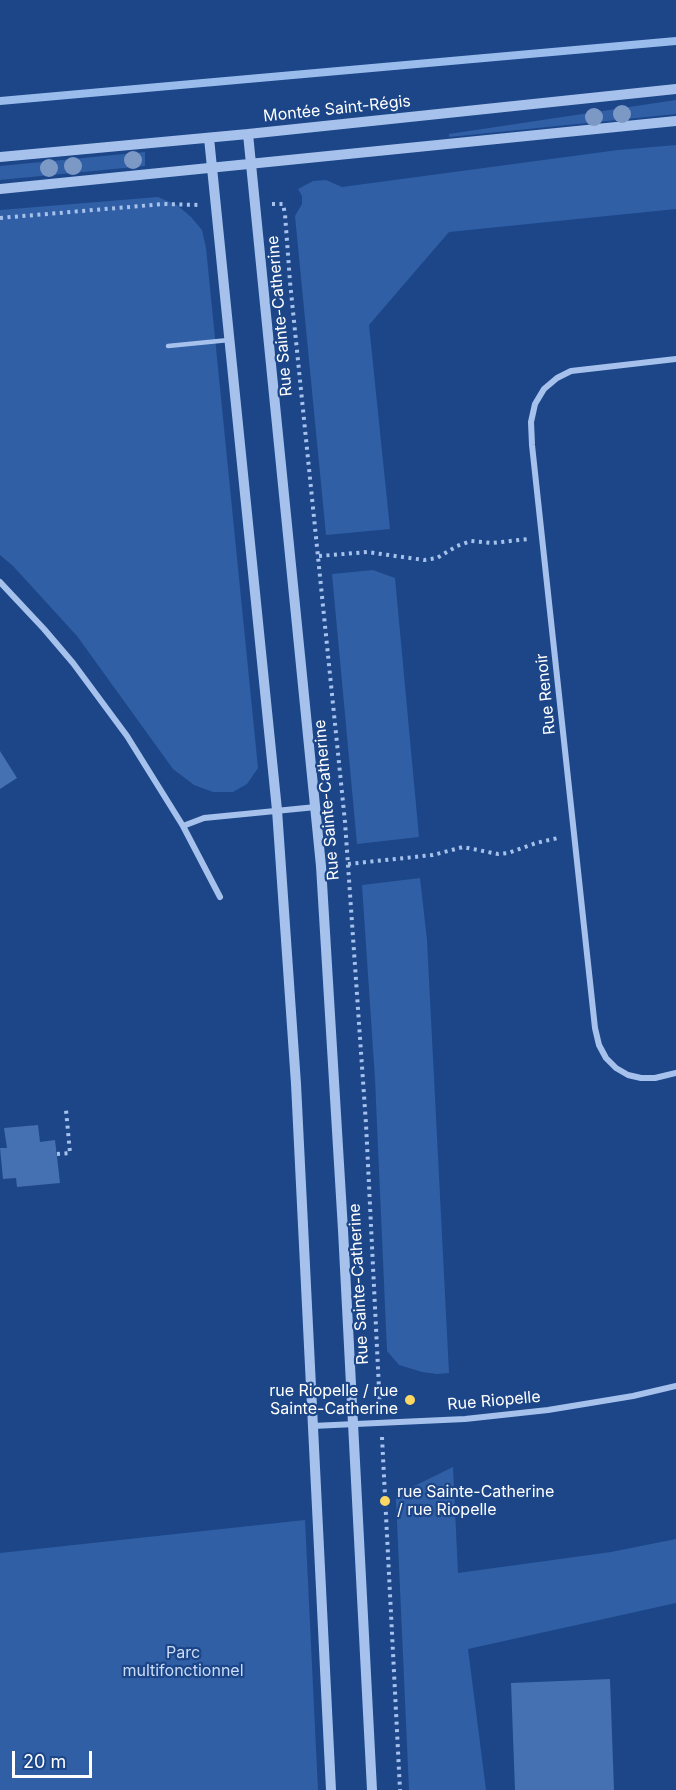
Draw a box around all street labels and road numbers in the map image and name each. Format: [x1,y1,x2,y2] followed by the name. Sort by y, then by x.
[262,92,412,126] street label: Montée Saint-Régis
[263,235,297,397] street label: Rue Sainte-Catherine
[532,652,560,736] street label: Rue Renoir
[310,719,344,881] street label: Rue Sainte-Catherine
[345,1203,373,1365] street label: Rue Sainte-Catherine
[447,1387,541,1415] street label: Rue Riopelle

